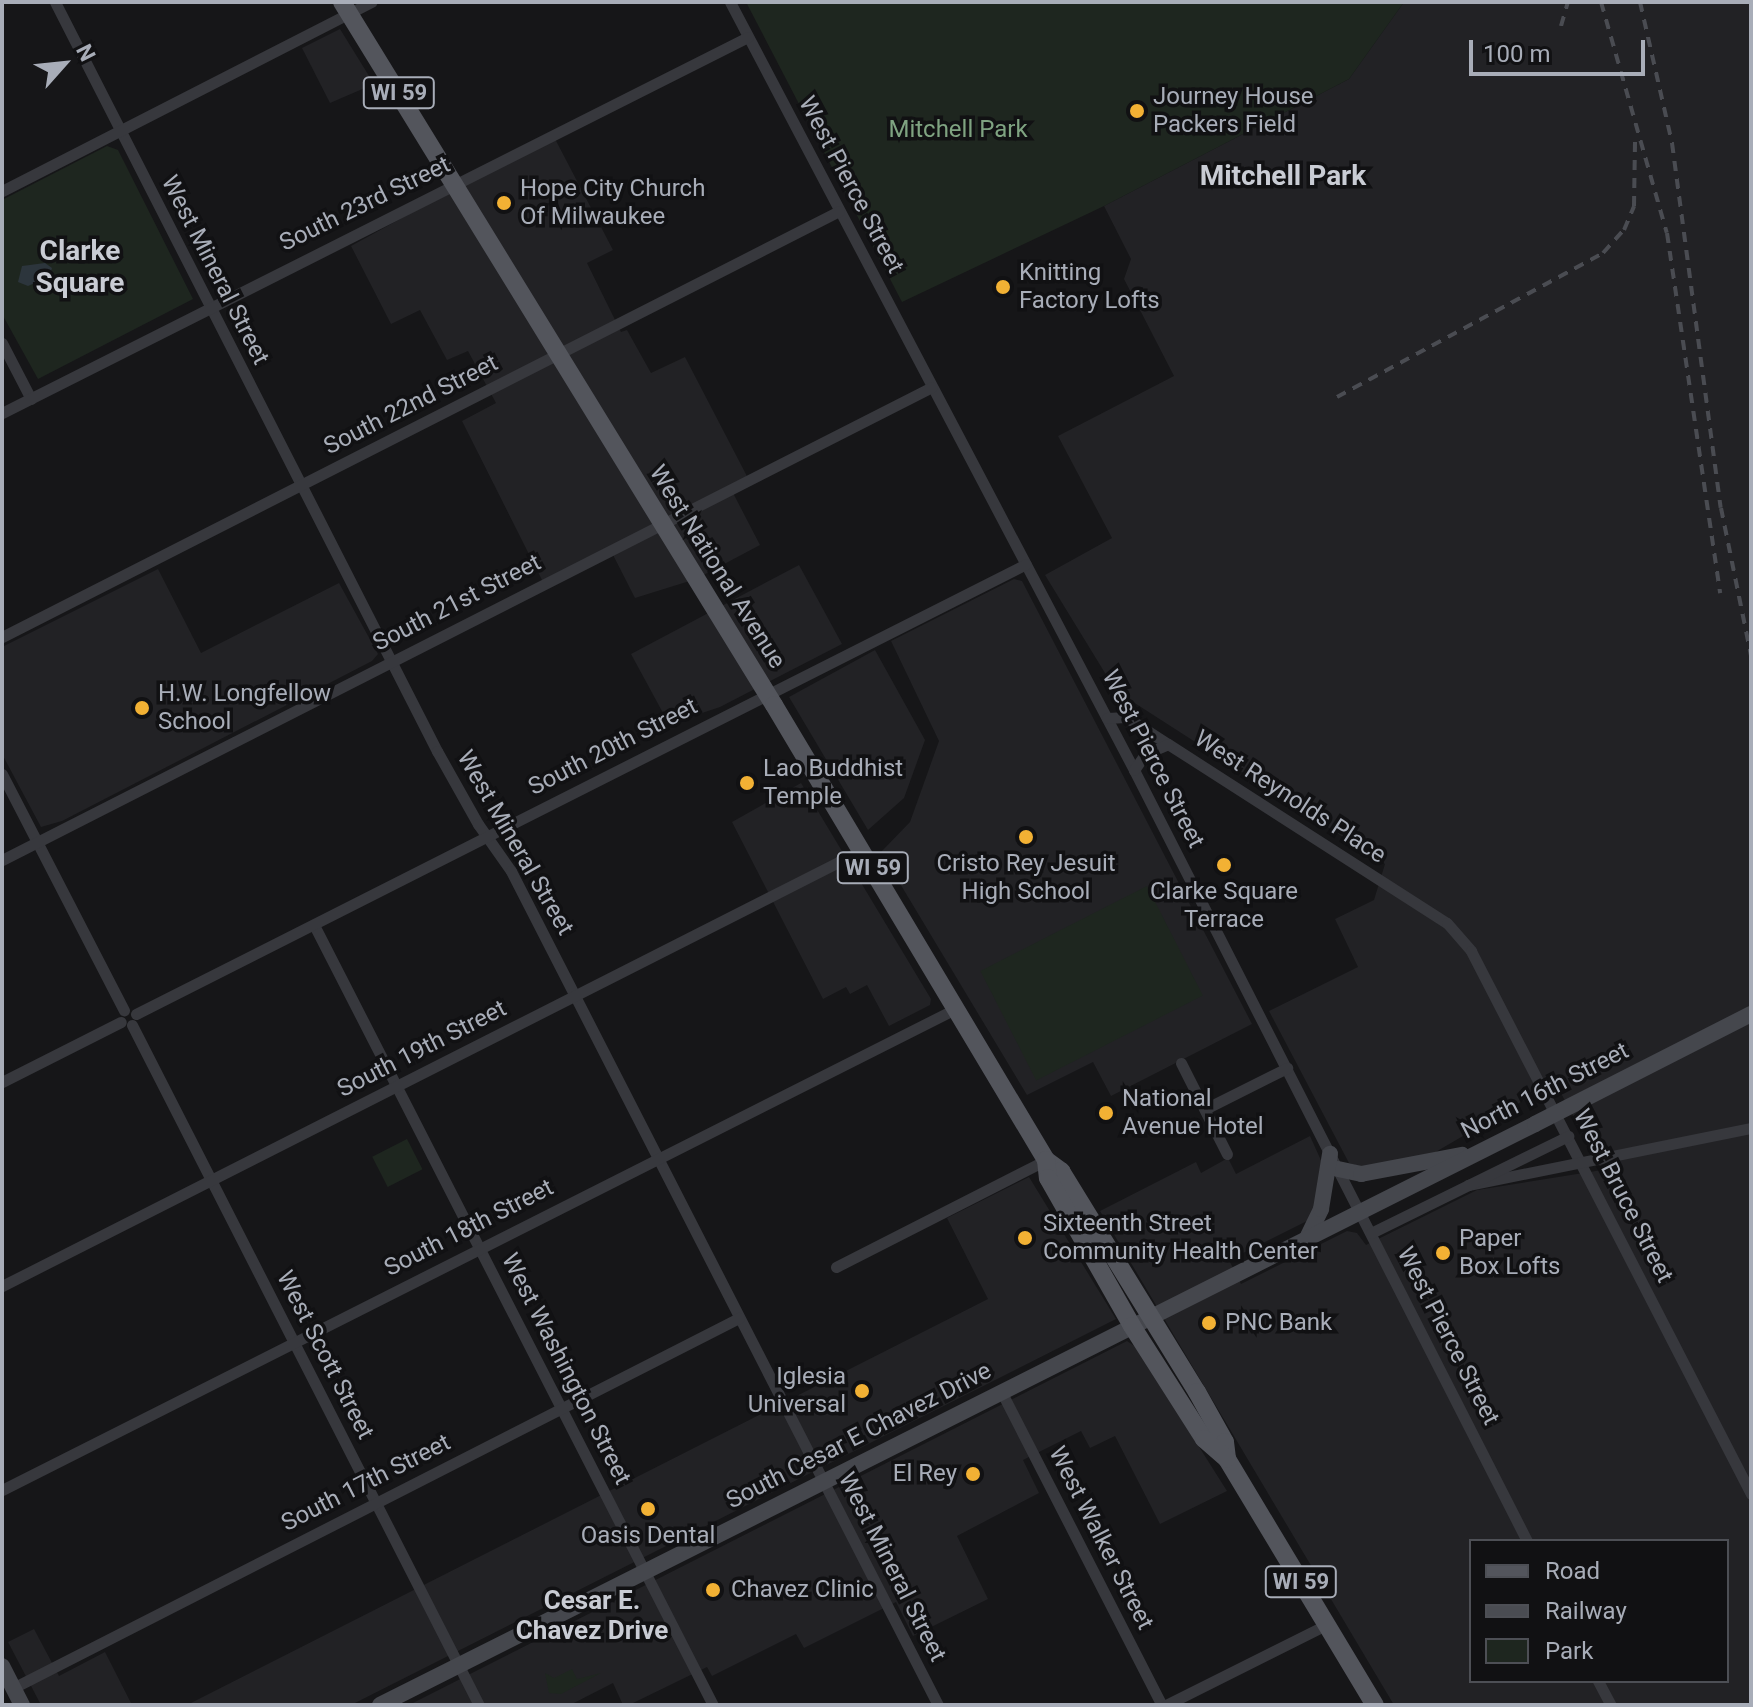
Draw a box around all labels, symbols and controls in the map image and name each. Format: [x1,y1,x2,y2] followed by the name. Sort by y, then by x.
[24,24,104,104] north arrow
[1473,24,1649,74] scale bar
[71,40,100,65] text: N
[1483,40,1550,68] text: 100 m
[361,75,437,111] road number: WI 59
[1153,83,1314,139] place label: Journey House Packers Field
[792,92,910,278] street label: West Pierce Street
[1128,102,1146,120] marker: Journey House Packers Field
[888,116,1028,144] park label: Mitchell Park
[275,150,455,258] street label: South 23rd Street
[1200,159,1366,193] district label: Mitchell Park
[155,171,275,369] street label: West Mineral Street
[520,175,705,231] place label: Hope City Church Of Milwaukee
[495,194,513,212] marker: Hope City Church Of Milwaukee
[36,234,124,300] district label: Clarke Square
[1019,259,1160,315] place label: Knitting Factory Lofts
[994,278,1012,296] marker: Knitting Factory Lofts
[319,349,503,461] street label: South 22nd Street
[643,460,791,674] street label: West National Avenue
[368,548,546,658] street label: South 21st Street
[1096,665,1210,853] street label: West Pierce Street
[158,680,331,736] place label: H.W. Longfellow School
[524,692,702,802] street label: South 20th Street
[133,699,151,717] marker: H.W. Longfellow School
[1189,724,1391,870] street label: West Reynolds Place
[450,746,580,940] street label: West Mineral Street
[763,755,903,811] place label: Lao Buddhist Temple
[738,774,756,792] marker: Lao Buddhist Temple
[1017,828,1035,846] marker: Cristo Rey Jesuit High School
[835,850,911,886] road number: WI 59
[936,850,1116,906] place label: Cristo Rey Jesuit High School
[1215,856,1233,874] marker: Clarke Square Terrace
[1150,878,1298,934] place label: Clarke Square Terrace
[333,994,511,1104] street label: South 19th Street
[1457,1036,1633,1146] street label: North 16th Street
[1122,1085,1264,1141] place label: National Avenue Hotel
[1097,1104,1115,1122] marker: National Avenue Hotel
[1567,1104,1679,1288] street label: West Bruce Street
[380,1173,558,1283] street label: South 18th Street
[1043,1210,1318,1266] place label: Sixteenth Street Community Health Center
[1459,1225,1560,1281] place label: Paper Box Lofts
[1014,1227,1036,1249] marker: Sixteenth Street Community Health Center
[1391,1242,1505,1430] street label: West Pierce Street
[1434,1244,1452,1262] marker: Paper Box Lofts
[495,1248,637,1490] street label: West Washington Street
[270,1266,380,1444] street label: West Scott Street
[1225,1309,1332,1337] place label: PNC Bank
[1200,1314,1218,1332] marker: PNC Bank
[722,1357,996,1515] street label: South Cesar E Chavez Drive
[748,1363,846,1419] place label: Iglesia Universal
[853,1382,871,1400] marker: Iglesia Universal
[277,1428,455,1538] street label: South 17th Street
[1042,1442,1160,1634] street label: West Walker Street
[893,1460,957,1488] place label: El Rey
[964,1465,982,1483] marker: El Rey
[832,1468,952,1666] street label: West Mineral Street
[639,1500,657,1518] marker: Oasis Dental
[581,1522,715,1550] place label: Oasis Dental
[1469,1539,1729,1683] legend
[1545,1557,1600,1585] text: Road
[1263,1564,1339,1600] road number: WI 59
[731,1576,874,1604] place label: Chavez Clinic
[702,1579,724,1601] marker: Chavez Clinic
[516,1585,668,1646] district label: Cesar E. Chavez Drive
[1545,1597,1627,1625] text: Railway
[1545,1637,1593,1665] text: Park

